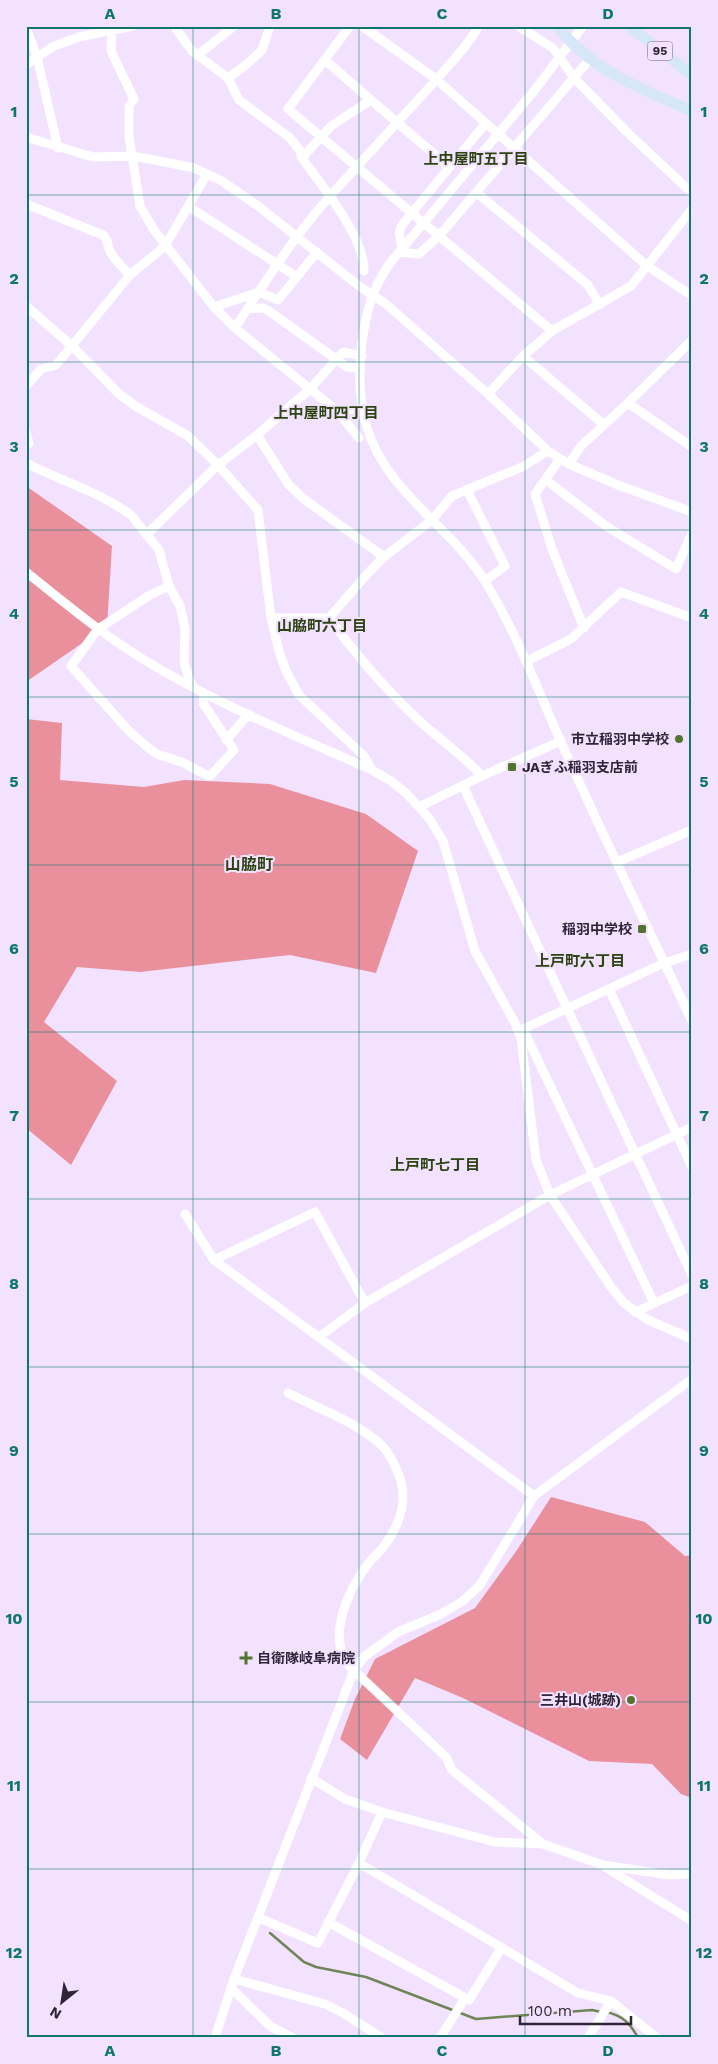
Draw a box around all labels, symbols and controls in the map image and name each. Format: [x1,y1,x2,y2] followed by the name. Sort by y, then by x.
[105,4,116,23] text: A
[271,4,282,23] text: B
[437,4,448,23] text: C
[602,4,614,23] text: D
[648,41,672,60] road number: 95
[11,102,17,121] text: 1
[701,102,707,121] text: 1
[423,150,529,168] district label: 上中屋町五丁目
[9,269,19,288] text: 2
[699,269,709,288] text: 2
[273,404,379,422] district label: 上中屋町四丁目
[9,437,19,456] text: 3
[699,437,709,456] text: 3
[9,604,19,623] text: 4
[699,604,709,623] text: 4
[277,617,367,635] district label: 山脇町六丁目
[571,731,669,747] place label: 市立稲羽中学校
[673,733,685,745] marker: 市立稲羽中学校
[522,759,638,775] place label: JAぎふ稲羽支店前
[506,761,518,773] marker: JAぎふ稲羽支店前
[9,772,19,791] text: 5
[699,772,709,791] text: 5
[225,855,273,874] district label: 山脇町
[562,921,632,937] place label: 稲羽中学校
[636,923,648,935] marker: 稲羽中学校
[9,939,19,958] text: 6
[699,939,709,958] text: 6
[535,952,625,970] district label: 上戸町六丁目
[9,1106,19,1125] text: 7
[699,1106,709,1125] text: 7
[390,1156,480,1174] district label: 上戸町七丁目
[9,1274,19,1293] text: 8
[699,1274,709,1293] text: 8
[9,1441,19,1460] text: 9
[699,1441,709,1460] text: 9
[5,1609,23,1628] text: 10
[695,1609,713,1628] text: 10
[257,1650,355,1666] place label: 自衛隊岐阜病院
[239,1651,253,1665] marker: 自衛隊岐阜病院
[540,1692,621,1708] place label: 三井山(城跡)
[625,1694,637,1706] marker: 三井山(城跡)
[7,1776,21,1795] text: 11
[697,1776,711,1795] text: 11
[6,1943,22,1962] text: 12
[696,1943,712,1962] text: 12
[38,1976,88,2026] north arrow
[520,1994,632,2026] scale bar
[528,2002,572,2020] text: 100 m
[47,2004,64,2023] text: N
[105,2041,116,2060] text: A
[271,2041,282,2060] text: B
[437,2041,448,2060] text: C
[602,2041,614,2060] text: D

